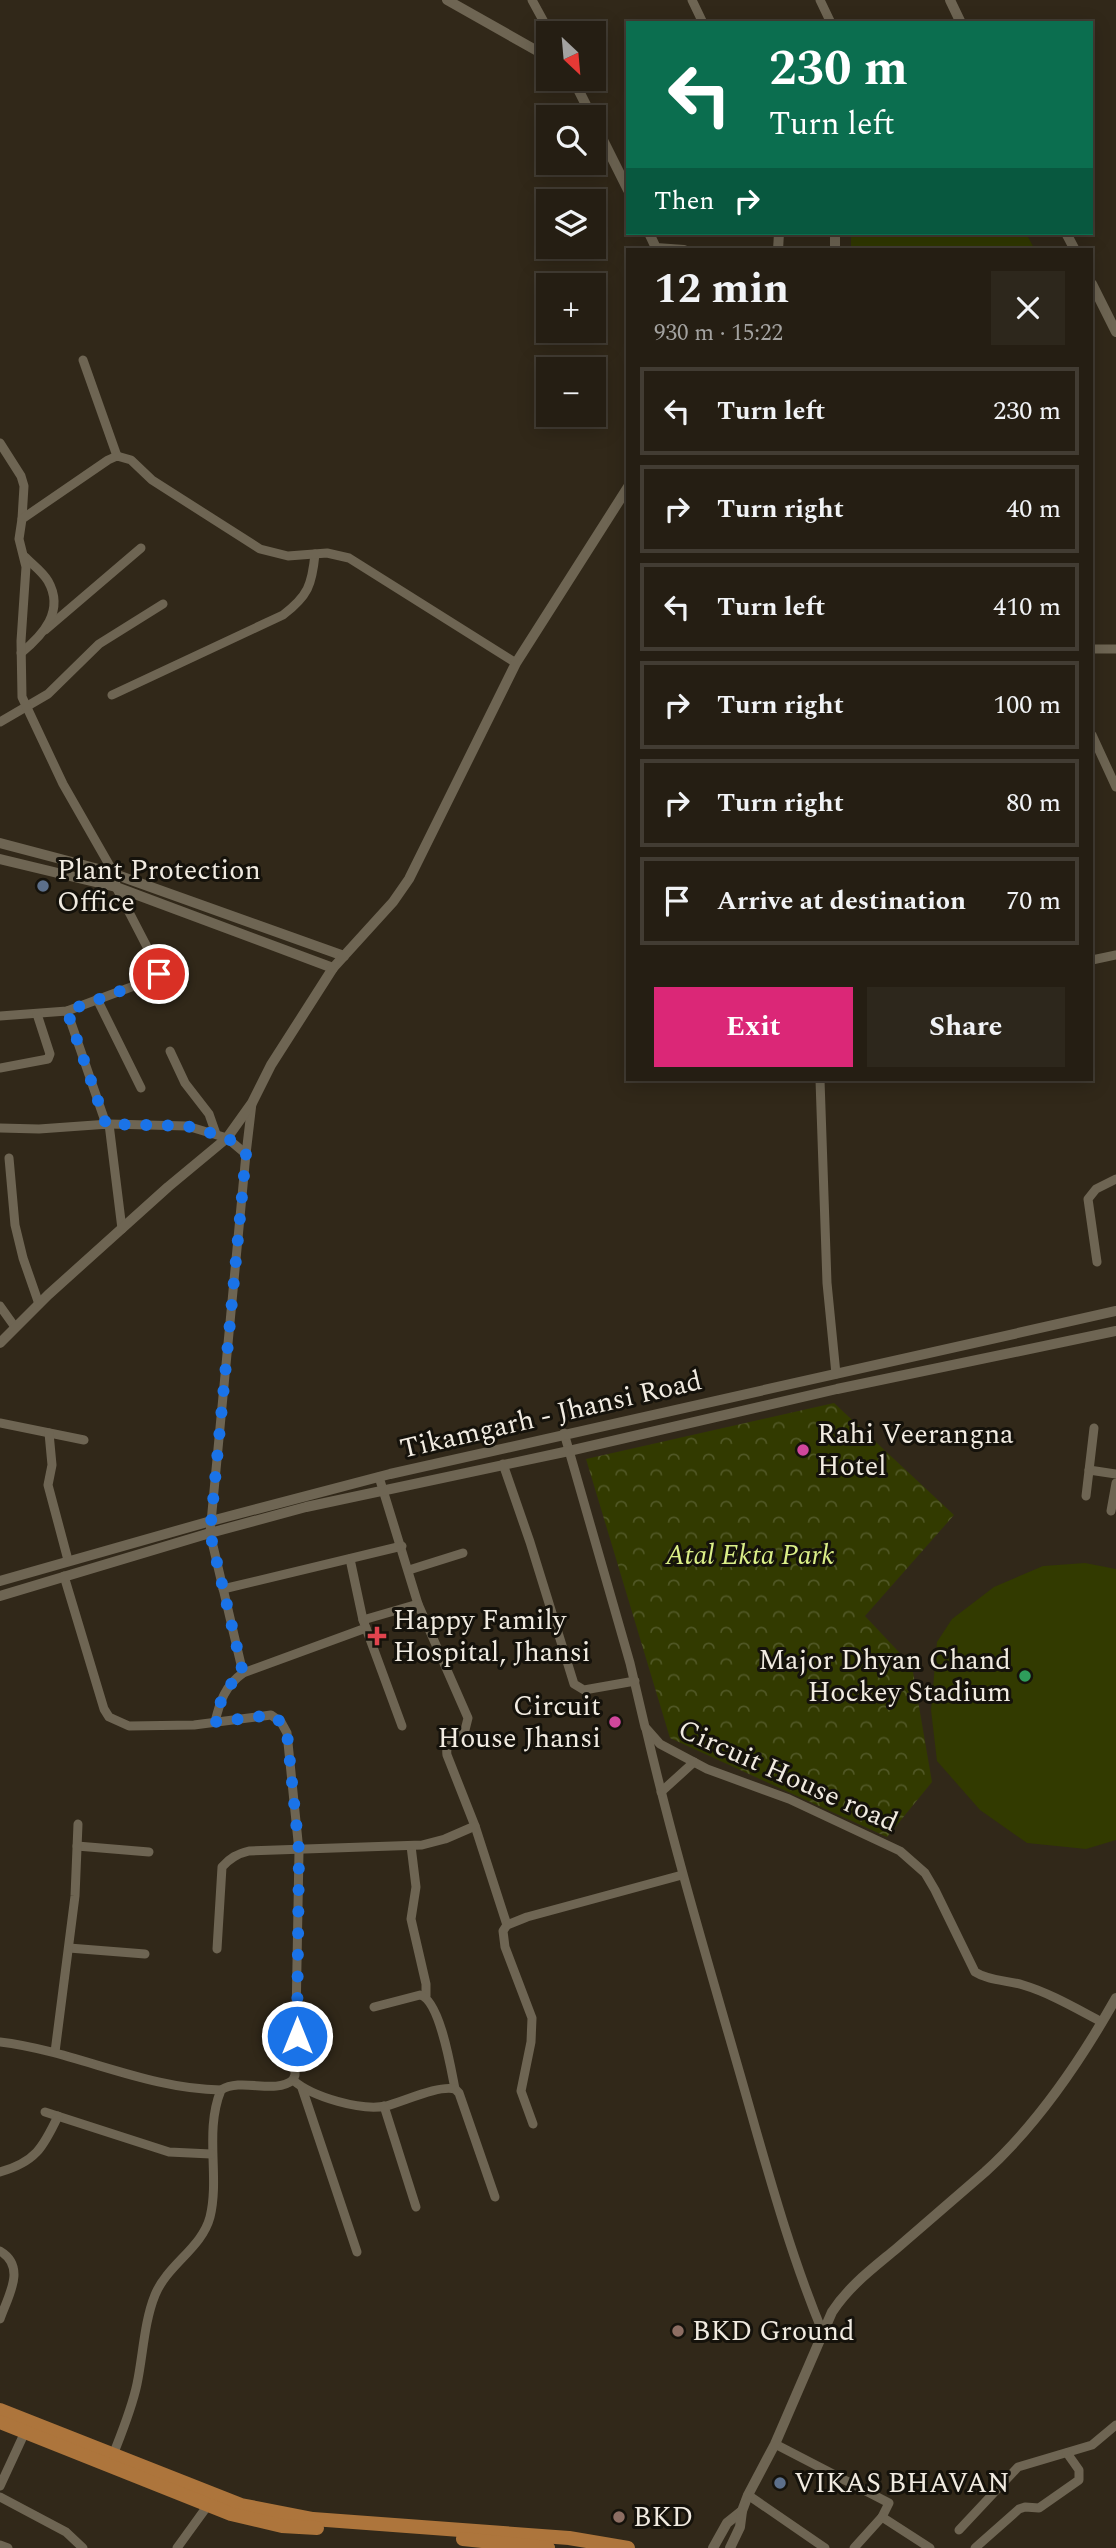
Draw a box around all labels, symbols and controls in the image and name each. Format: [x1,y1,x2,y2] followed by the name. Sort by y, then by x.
[536,21,606,91] north arrow
[536,21,606,427] map controls
[769,32,908,107] text: 230 m
[654,49,745,140] icon: left
[769,100,895,149] text: Turn left
[536,105,606,175] button: search
[654,181,714,221] text: Then
[728,182,766,220] icon: right
[536,189,606,259] button: layers
[654,258,789,321] text: 12 min
[991,271,1065,345] button: close
[536,273,606,343] button: +
[654,316,783,351] text: 930 m · 15:22
[536,357,606,427] button: −
[717,391,825,431] text: Turn left
[993,391,1061,431] text: 230 m
[658,392,696,430] icon: left
[717,489,844,529] text: Turn right
[1006,489,1061,529] text: 40 m
[658,490,696,528] icon: right
[717,587,825,627] text: Turn left
[993,587,1061,627] text: 410 m
[658,588,696,626] icon: left
[717,685,844,725] text: Turn right
[993,685,1061,725] text: 100 m
[658,686,696,724] icon: right
[717,783,844,823] text: Turn right
[1006,783,1061,823] text: 80 m
[658,784,696,822] icon: right
[57,849,261,924] place label: Plant Protection Office
[35,878,51,894] marker: Plant Protection Office
[717,881,966,921] text: Arrive at destination
[1006,881,1061,921] text: 70 m
[658,882,696,920] icon: arrive
[129,944,189,1004] pin
[140,955,178,993] icon: arrive
[654,987,853,1067] button: Exit
[867,987,1065,1067] button: Share
[396,1359,706,1471] street label: Tikamgarh - Jhansi Road
[817,1413,1014,1488] place label: Rahi Veerangna Hotel
[795,1442,811,1458] marker: Rahi Veerangna Hotel
[664,1534,835,1577] park label: Atal Ekta Park
[393,1599,591,1674] place label: Happy Family Hospital, Jhansi
[367,1626,387,1646] marker: Happy Family Hospital, Jhansi
[758,1639,1011,1714] place label: Major Dhyan Chand Hockey Stadium
[1017,1668,1033,1684] marker: Major Dhyan Chand Hockey Stadium
[437,1685,601,1760] place label: Circuit House Jhansi
[671,1708,905,1844] street label: Circuit House road
[607,1714,623,1730] marker: Circuit House Jhansi
[260,1999,334,2073] position arrow
[692,2310,855,2353] place label: BKD Ground
[670,2323,686,2339] marker: BKD Ground
[794,2462,1010,2505] place label: VIKAS BHAVAN
[772,2475,788,2491] marker: VIKAS BHAVAN
[633,2496,693,2539] place label: BKD
[611,2509,627,2525] marker: BKD

